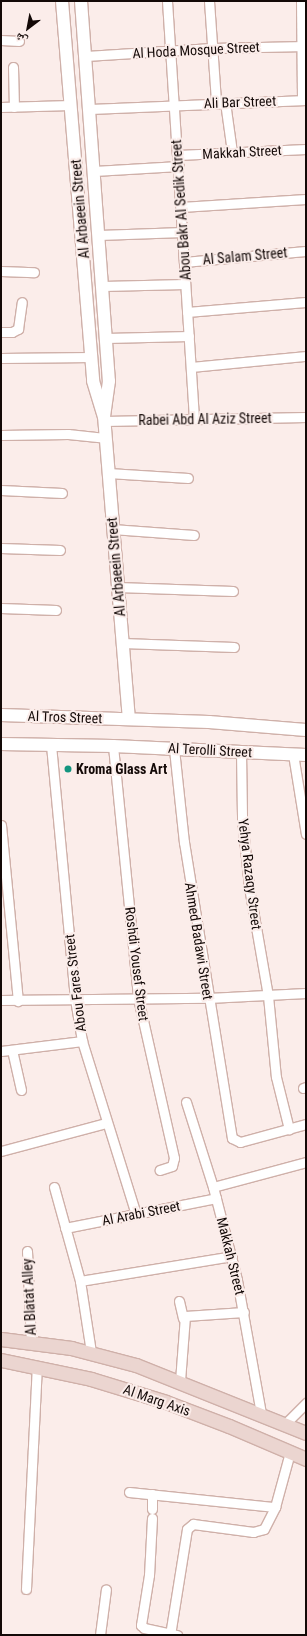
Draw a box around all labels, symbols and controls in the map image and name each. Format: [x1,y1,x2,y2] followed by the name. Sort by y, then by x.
[8,8,48,48] north arrow
[13,30,30,47] text: ش
[132,38,260,62] street label: Al Hoda Mosque Street
[204,92,276,112] street label: Ali Bar Street
[168,139,194,281] street label: Abou Bakr Al Sedik Street
[202,142,282,162] street label: Makkah Street
[67,159,93,259] street label: Al Arbaeein Street
[202,244,288,268] street label: Al Salam Street
[138,409,272,429] street label: Rabei Abd Al Aziz Street
[103,517,129,617] street label: Al Arbaeein Street
[27,707,103,727] street label: Al Tros Street
[167,739,253,761] street label: Al Terolli Street
[76,761,167,777] place label: Kroma Glass Art
[63,764,73,774] marker: Kroma Glass Art
[235,818,265,930] street label: Yehya Razaqy Street
[181,881,217,1001] street label: Ahmed Badawi Street
[122,906,152,1022] street label: Roshdi Yousef Street
[61,933,89,1033] street label: Abou Fares Street
[100,1197,182,1229] street label: Al Arabi Street
[213,1215,249,1297] street label: Makkah Street
[19,1258,39,1336] street label: Al Blatat Alley
[121,1381,193,1419] street label: Al Marg Axis

